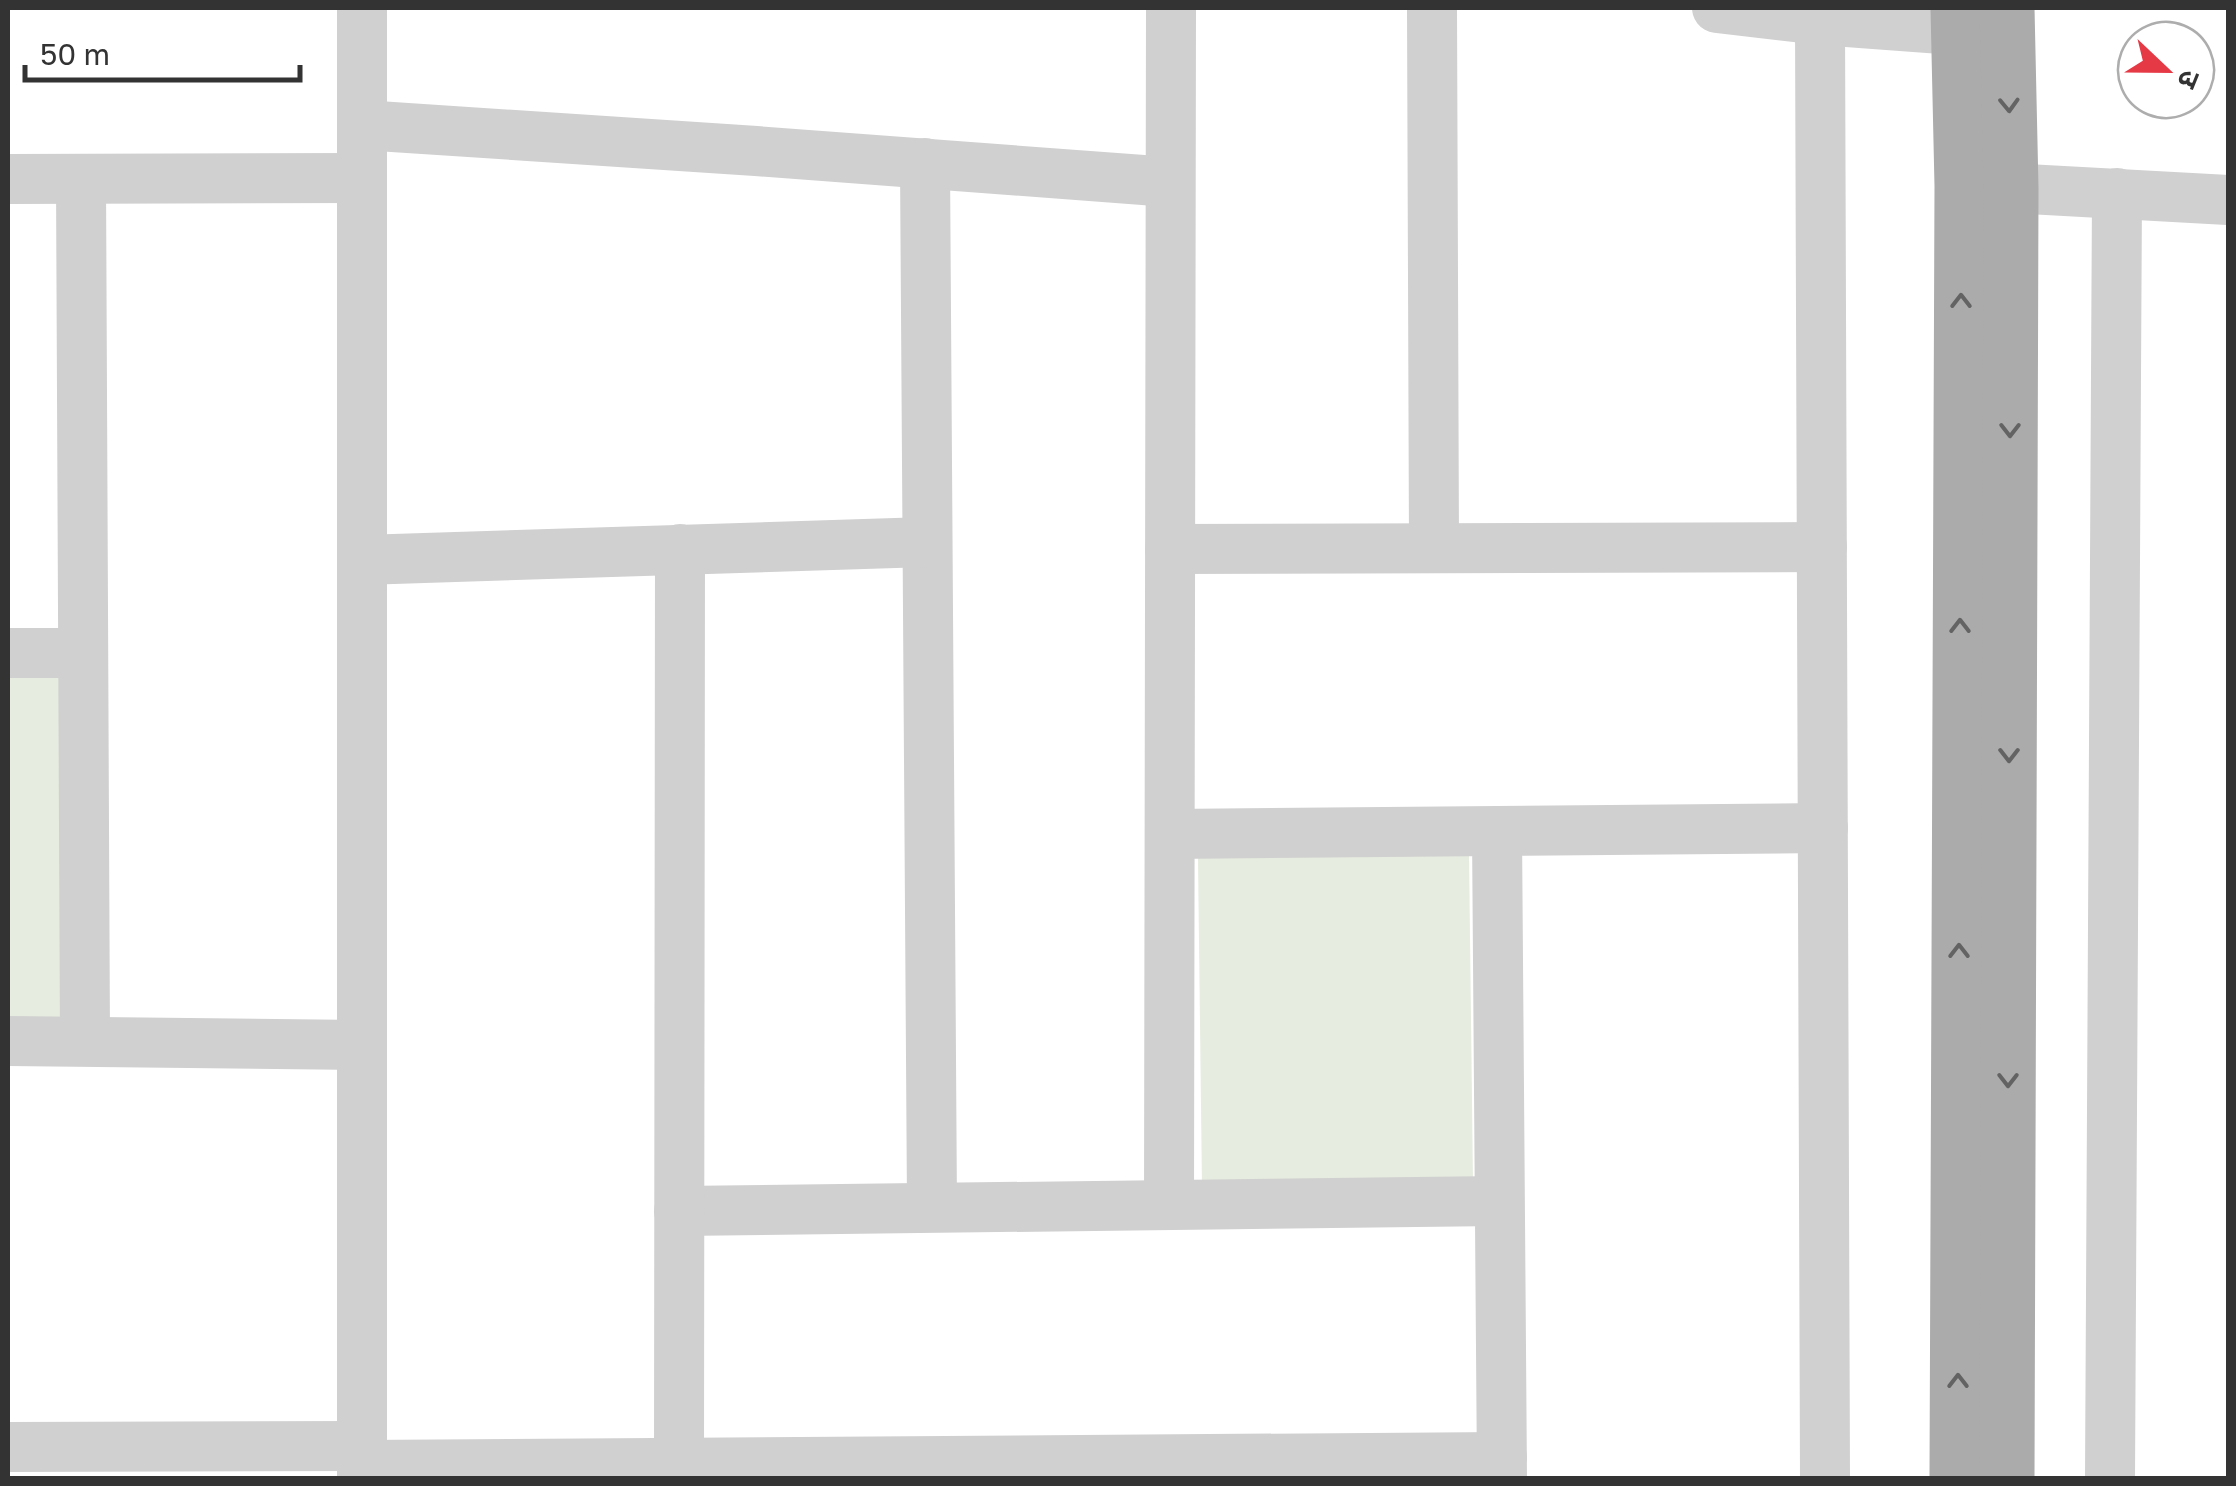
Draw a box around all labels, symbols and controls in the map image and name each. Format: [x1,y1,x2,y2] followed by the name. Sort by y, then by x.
[25,20,300,82] scale bar
[2116,20,2216,120] north arrow
[40,36,110,72] text: 50 m
[2171,66,2208,94] text: उ
[1998,97,2019,113] one-way arrow
[1951,293,1972,309] one-way arrow
[1999,422,2021,438] one-way arrow
[1949,618,1971,634] one-way arrow
[1998,748,2020,763] one-way arrow
[1948,943,1970,958] one-way arrow
[1997,1072,2019,1088] one-way arrow
[1947,1373,1969,1388] one-way arrow

